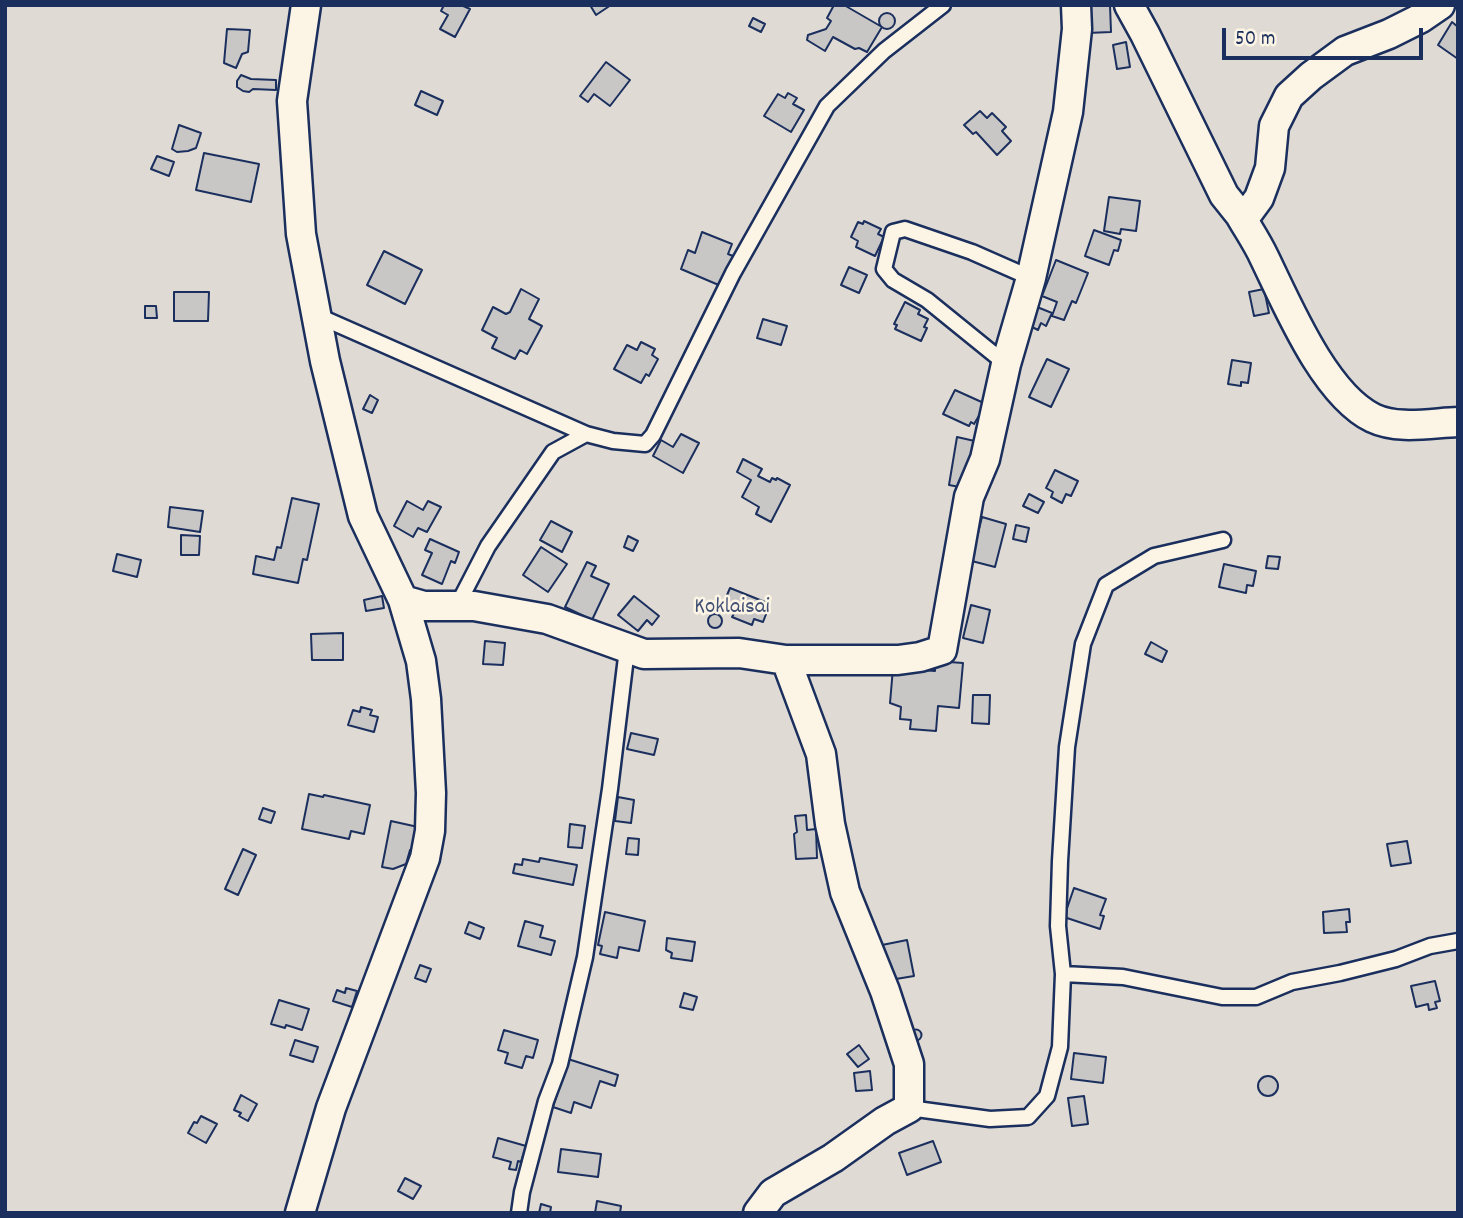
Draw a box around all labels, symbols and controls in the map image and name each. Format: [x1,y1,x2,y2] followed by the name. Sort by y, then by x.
[1225,14,1426,58] scale bar
[1235,25,1275,55] text: 50 m
[694,595,770,623] park label: Koklaisai

